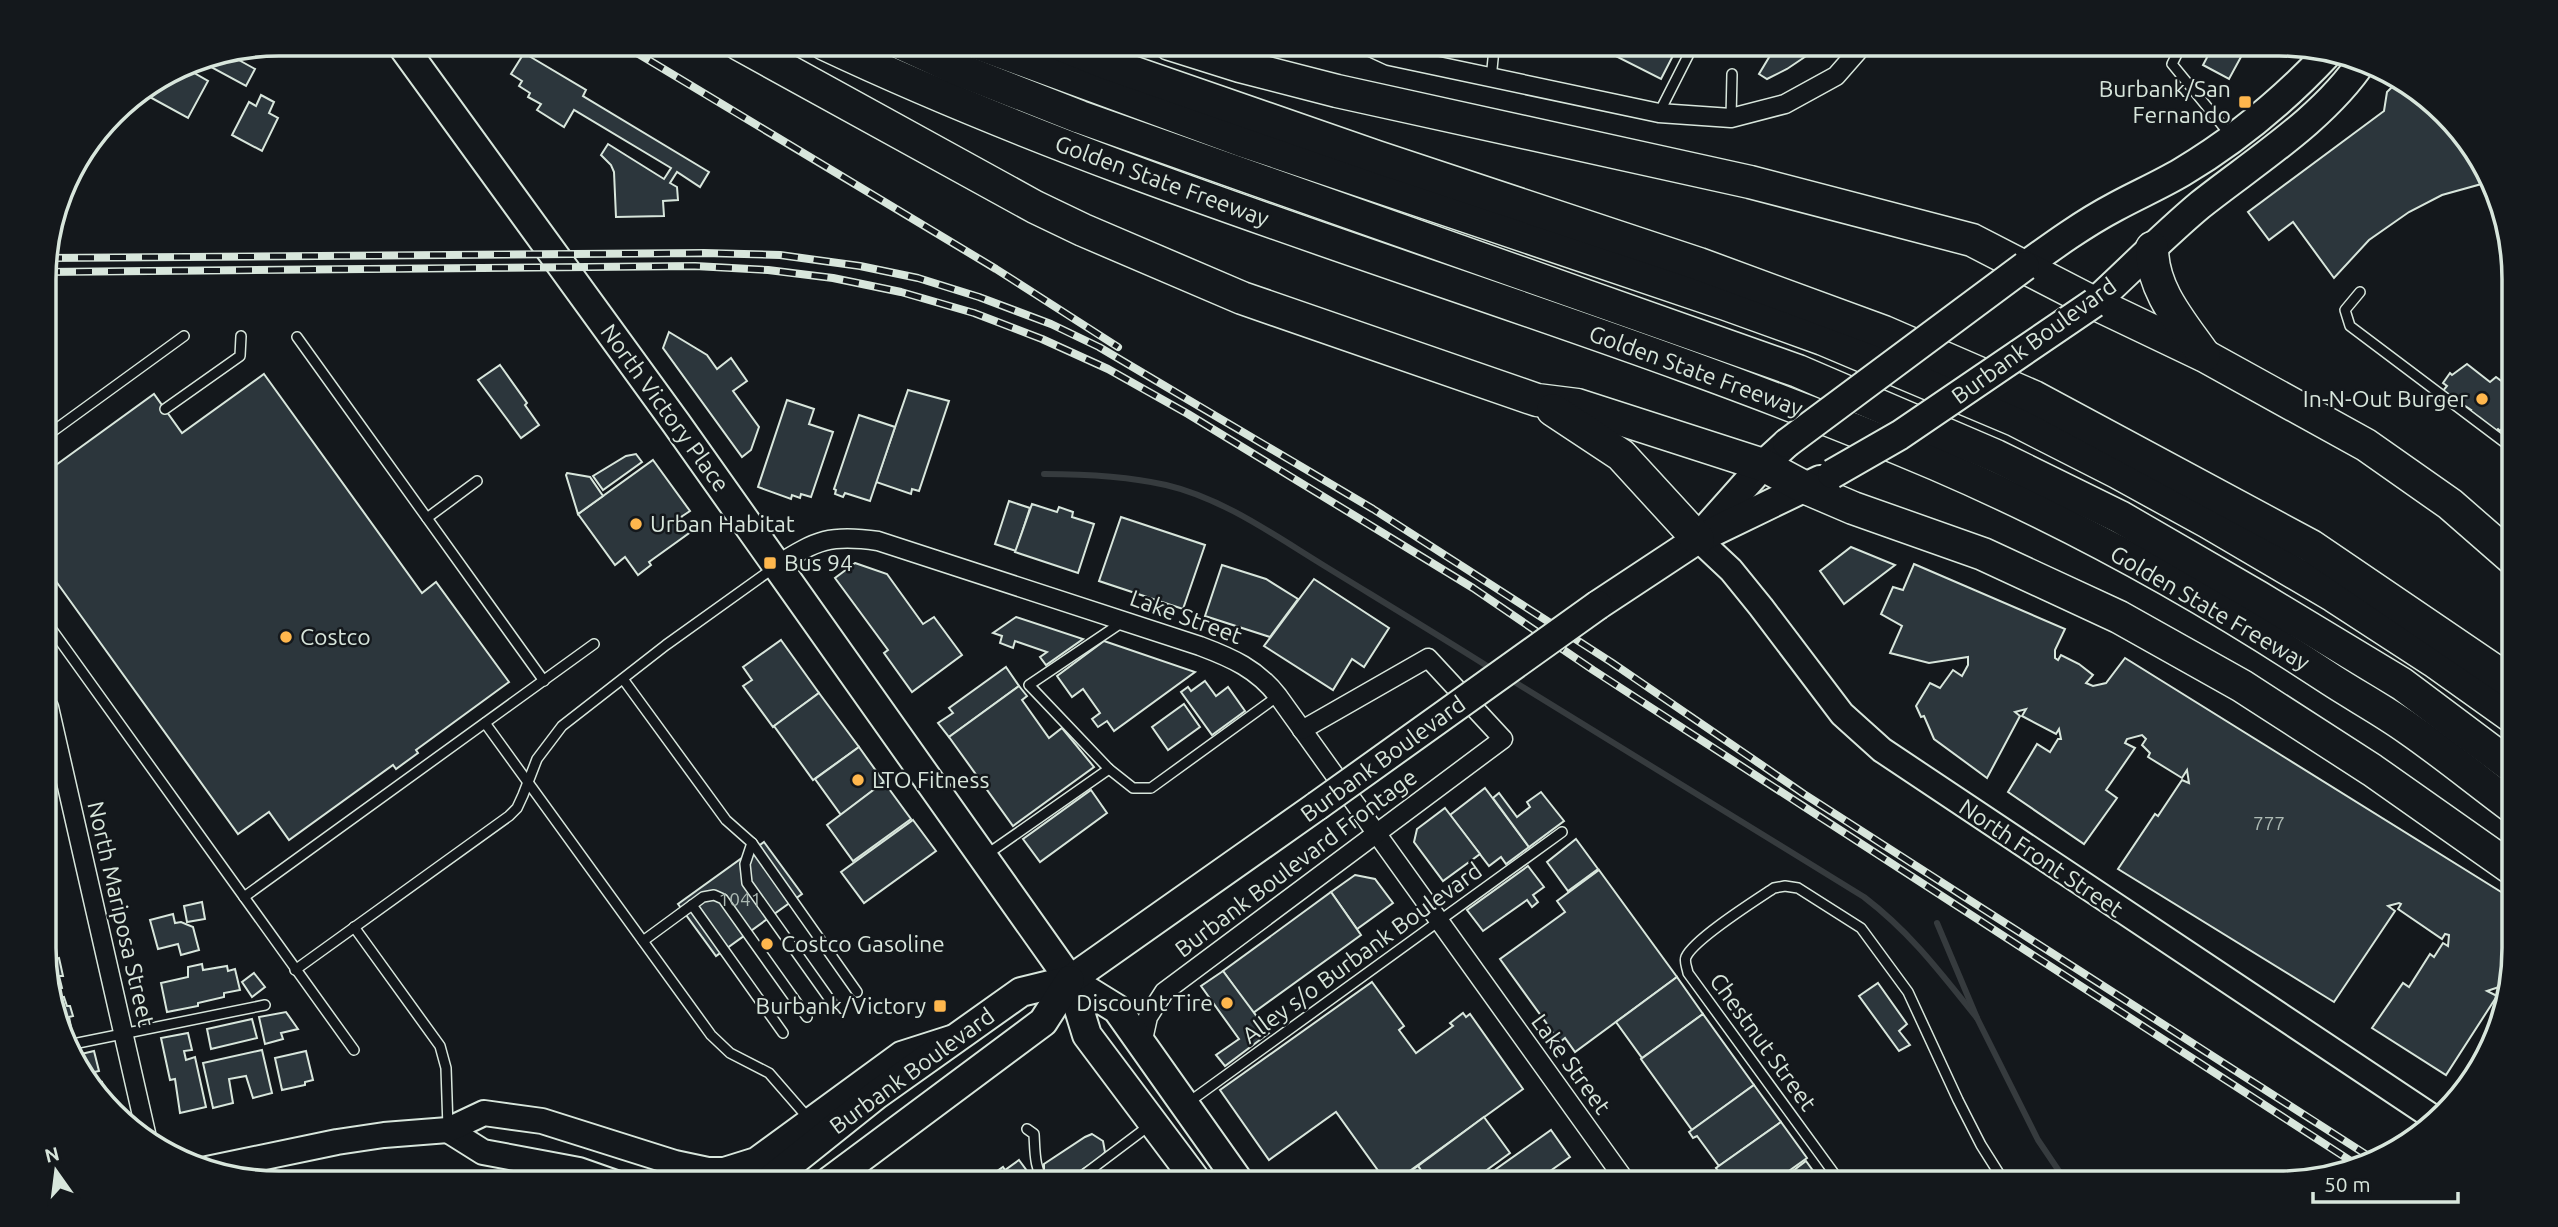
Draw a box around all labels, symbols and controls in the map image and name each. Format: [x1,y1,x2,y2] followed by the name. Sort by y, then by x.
[2099,76,2231,127] place label: Burbank/San Fernando
[2237,94,2253,110] marker: Burbank/San Fernando
[1052,130,1272,231] street label: Golden State Freeway
[1947,273,2121,409] street label: Burbank Boulevard
[596,319,734,496] street label: North Victory Place
[1586,320,1806,421] street label: Golden State Freeway
[2303,386,2468,411] place label: In-N-Out Burger
[2474,391,2490,407] marker: In-N-Out Burger
[650,511,795,536] place label: Urban Habitat
[628,516,644,532] marker: Urban Habitat
[2106,540,2314,675] street label: Golden State Freeway
[784,550,853,575] place label: Bus 94
[762,555,778,571] marker: Bus 94
[1127,585,1245,648] street label: Lake Street
[300,624,371,649] place label: Costco
[278,629,294,645] marker: Costco
[1296,691,1470,827] street label: Burbank Boulevard
[1170,764,1421,962] street label: Burbank Boulevard Frontage
[872,767,989,792] place label: LTO Fitness
[850,772,866,788] marker: LTO Fitness
[1955,794,2128,922] street label: North Front Street
[83,799,160,1029] street label: North Mariposa Street
[2253,812,2285,834] house number: 777
[1237,857,1486,1048] street label: Alley s/o Burbank Boulevard
[719,888,761,910] house number: 1041
[781,931,945,956] place label: Costco Gasoline
[759,936,775,952] marker: Costco Gasoline
[1705,968,1822,1115] street label: Chestnut Street
[1076,990,1213,1015] place label: Discount Tire
[756,993,926,1018] place label: Burbank/Victory
[1219,995,1235,1011] marker: Discount Tire
[932,998,948,1014] marker: Burbank/Victory
[825,1003,999,1139] street label: Burbank Boulevard
[1527,1009,1616,1118] street label: Lake Street
[21,1136,91,1206] north arrow
[42,1142,61,1167] text: N
[2313,1160,2458,1204] scale bar
[2324,1172,2371,1196] text: 50 m

